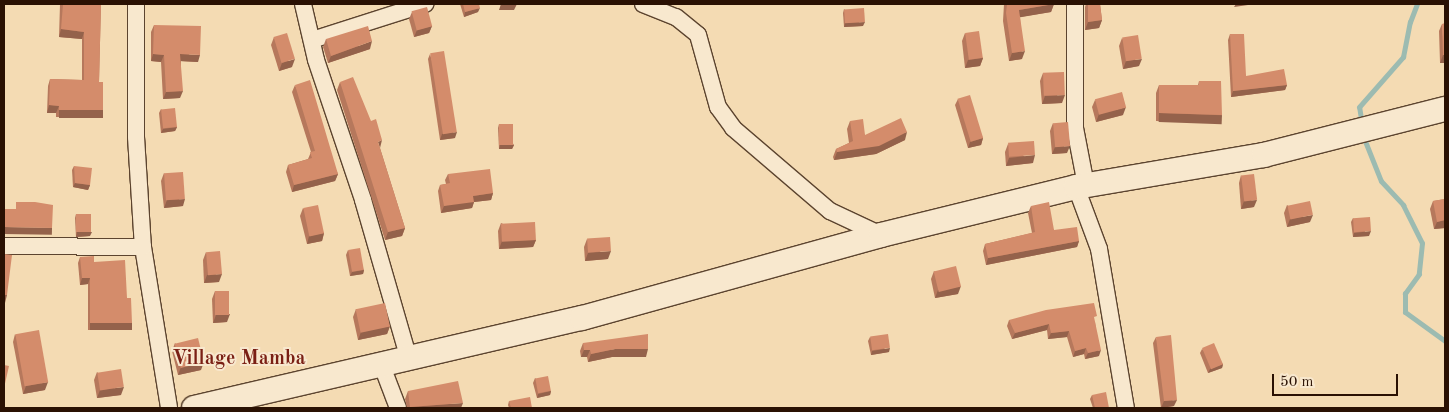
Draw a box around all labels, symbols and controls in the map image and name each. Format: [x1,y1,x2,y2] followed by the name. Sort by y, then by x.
[172,347,306,371] district label: Village Mamba
[1274,364,1400,396] scale bar
[1280,375,1314,390] text: 50 m

